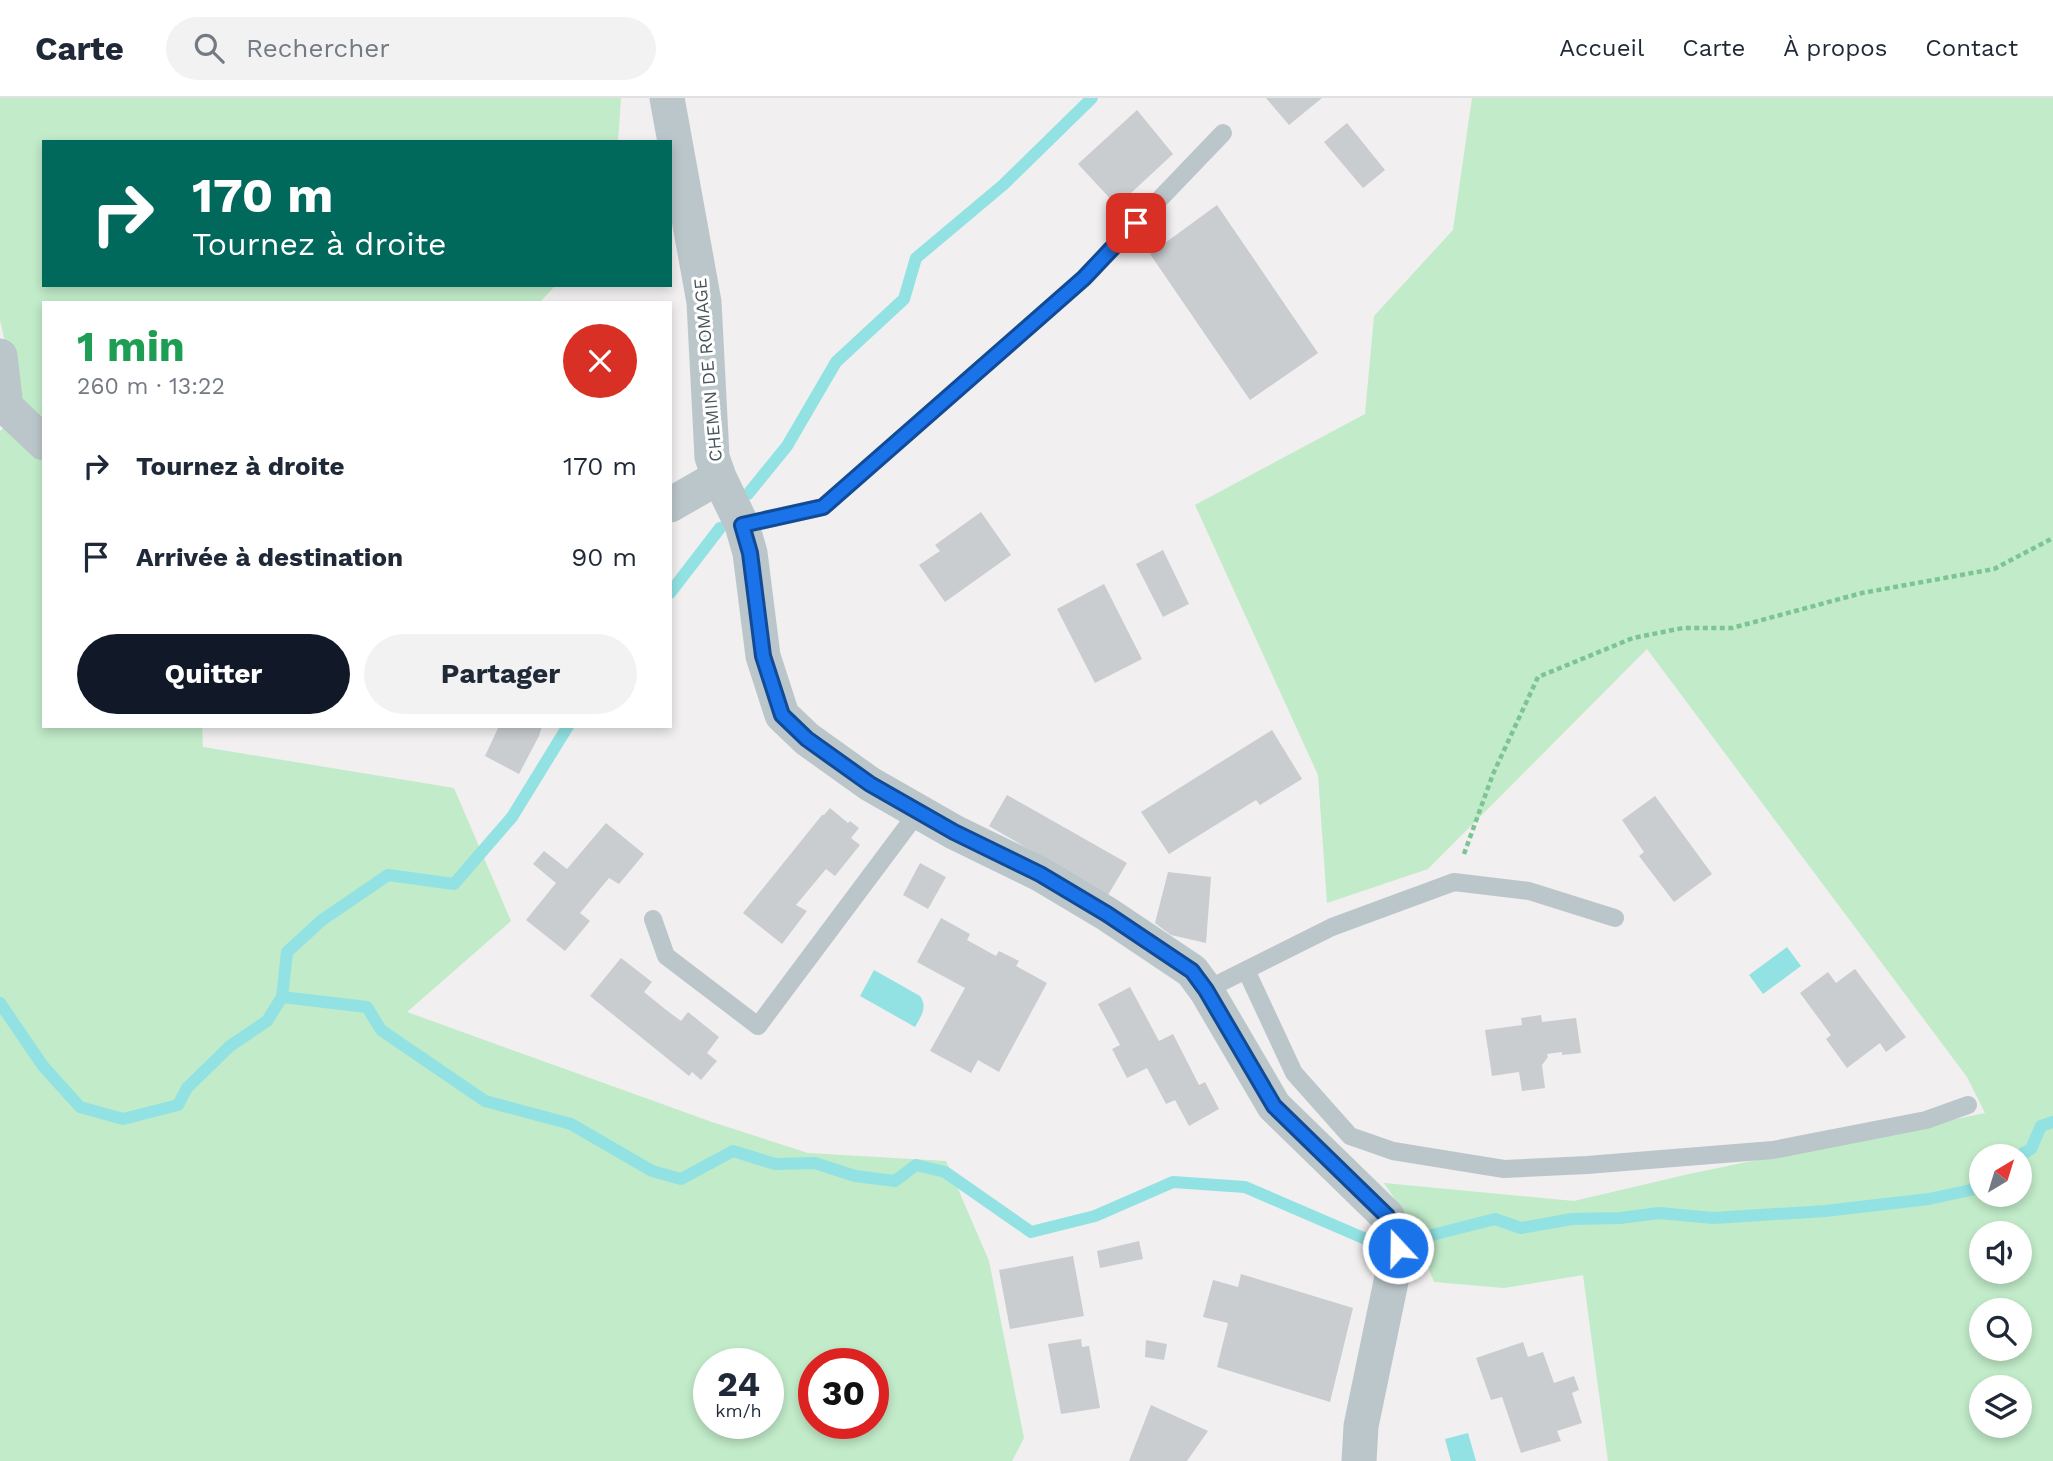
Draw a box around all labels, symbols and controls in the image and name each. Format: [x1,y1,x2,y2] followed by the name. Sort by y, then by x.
[166,17,656,80] search box
[35,29,124,68] text: Carte
[190,29,228,67] icon: search
[246,33,390,63] text: Rechercher
[1559,34,1644,62] text: Accueil
[1682,34,1745,62] text: Carte
[1783,34,1887,62] text: À propos
[1925,34,2018,62] text: Contact
[192,166,333,224] text: 170 m
[77,168,168,259] icon: right
[1106,193,1166,253] pin
[1117,204,1155,242] icon: arrive
[192,225,447,263] text: Tournez à droite
[689,277,726,463] street label: CHEMIN DE ROMAGE
[77,322,185,371] text: 1 min
[563,324,637,398] button: close
[77,373,225,400] text: 260 m · 13:22
[77,447,115,485] icon: right
[136,451,345,481] text: Tournez à droite
[563,451,637,481] text: 170 m
[77,538,115,576] icon: arrive
[136,542,403,572] text: Arrivée à destination
[571,542,637,572] text: 90 m
[77,634,350,714] button: Quitter
[364,634,637,714] button: Partager
[1969,1144,2032,1208] north arrow
[1969,1144,2032,1438] map controls
[1361,1211,1435,1285] position arrow
[1969,1221,2032,1284] button: sound
[1969,1298,2032,1361] button: search
[798,1348,889,1439] speed limit sign: 30
[717,1363,760,1405] text: 24
[1969,1375,2032,1438] button: layers
[715,1400,762,1421] text: km/h

